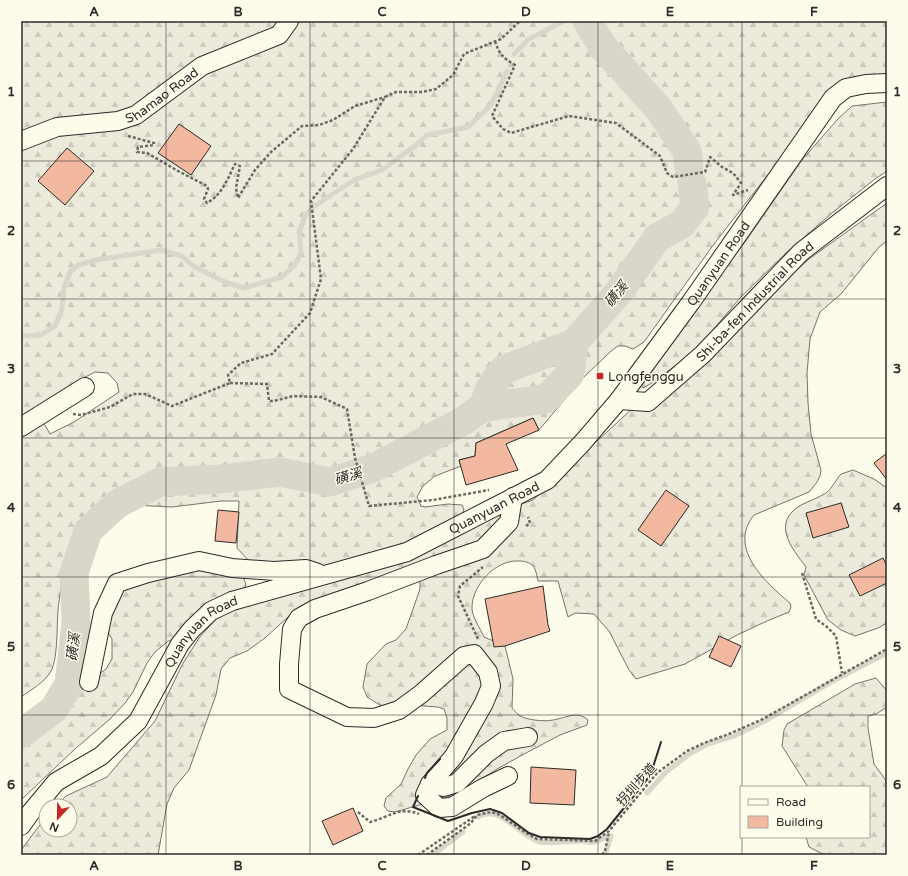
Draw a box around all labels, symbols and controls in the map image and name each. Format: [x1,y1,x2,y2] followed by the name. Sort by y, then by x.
[89,4,99,20] text: A
[233,4,243,20] text: B
[377,4,387,20] text: C
[521,4,531,20] text: D
[666,4,674,20] text: E
[810,4,818,20] text: F
[123,64,202,127] street label: Shamao Road
[7,84,15,100] text: 1
[893,84,901,100] text: 1
[684,218,754,309] street label: Quanyuan Road
[7,223,15,239] text: 2
[893,223,901,239] text: 2
[693,238,817,365] street label: Shi-ba-fen Industrial Road
[601,277,633,311] water label: 磺溪
[7,361,15,377] text: 3
[893,361,901,377] text: 3
[608,369,684,385] place label: Longfenggu
[595,371,605,381] marker: Longfenggu
[332,464,366,489] water label: 磺溪
[446,478,542,538] street label: Quanyuan Road
[7,500,16,516] text: 4
[893,500,902,516] text: 4
[162,593,240,671] street label: Quanyuan Road
[63,630,84,662] water label: 磺溪
[7,639,15,655] text: 5
[893,639,901,655] text: 5
[613,760,660,809] street label: 拐圳步道
[7,777,15,793] text: 6
[893,777,901,793] text: 6
[740,786,870,838] legend
[776,795,806,809] text: Road
[38,798,78,838] north arrow
[776,815,823,829] text: Building
[48,819,61,834] text: N
[89,858,99,874] text: A
[233,858,243,874] text: B
[377,858,387,874] text: C
[521,858,531,874] text: D
[666,858,674,874] text: E
[810,858,818,874] text: F

